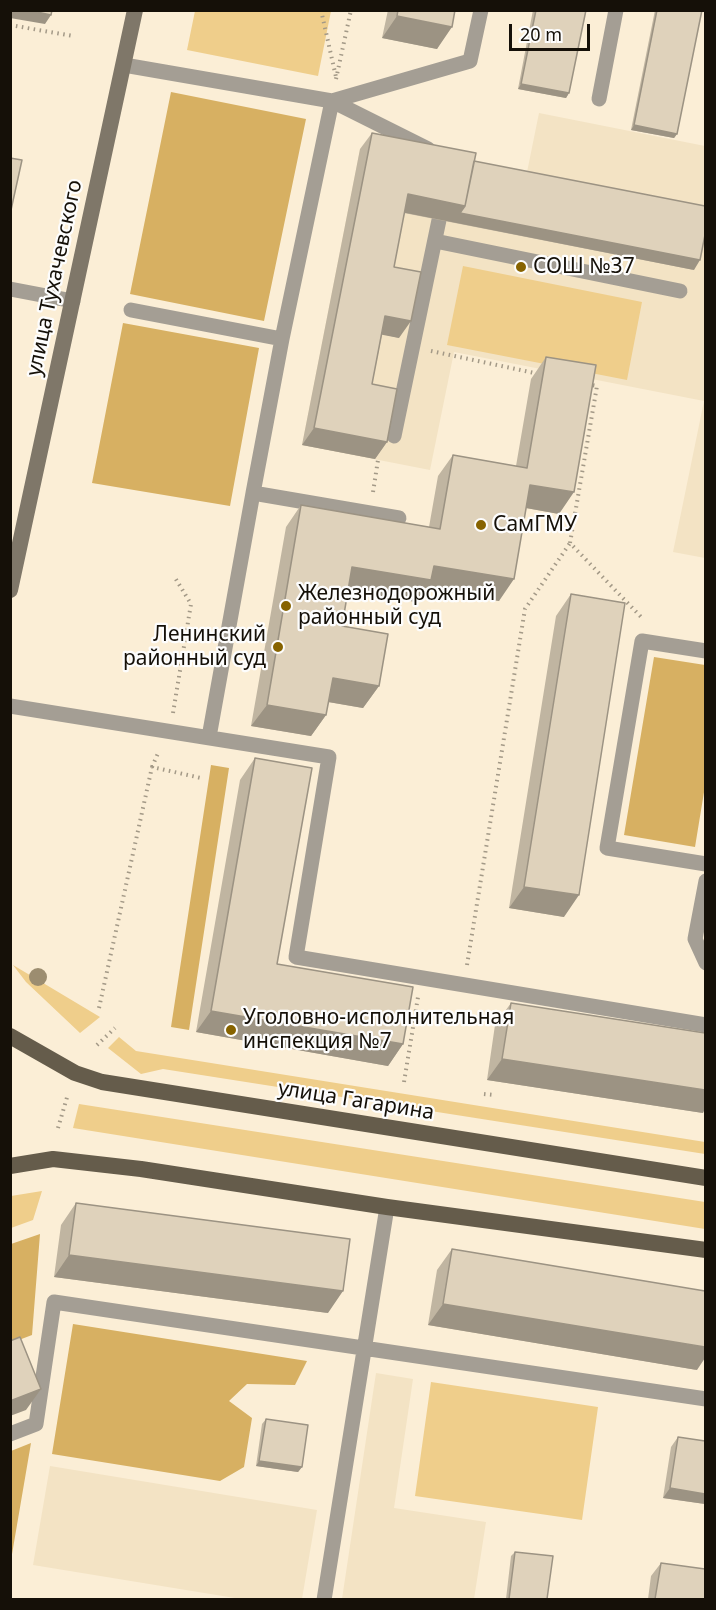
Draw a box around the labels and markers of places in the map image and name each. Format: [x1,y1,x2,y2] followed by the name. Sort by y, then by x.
[533,254,635,280] place label: СОШ №37
[514,260,528,274] marker: СОШ №37
[493,512,577,538] place label: СамГМУ
[474,518,488,532] marker: СамГМУ
[298,581,495,631] place label: Железнодорожный районный суд
[279,599,293,613] marker: Железнодорожный районный суд
[123,622,266,672] place label: Ленинский районный суд
[271,640,285,654] marker: Ленинский районный суд
[243,1005,514,1055] place label: Уголовно-исполнительная инспекция №7
[224,1023,238,1037] marker: Уголовно-исполнительная инспекция №7

